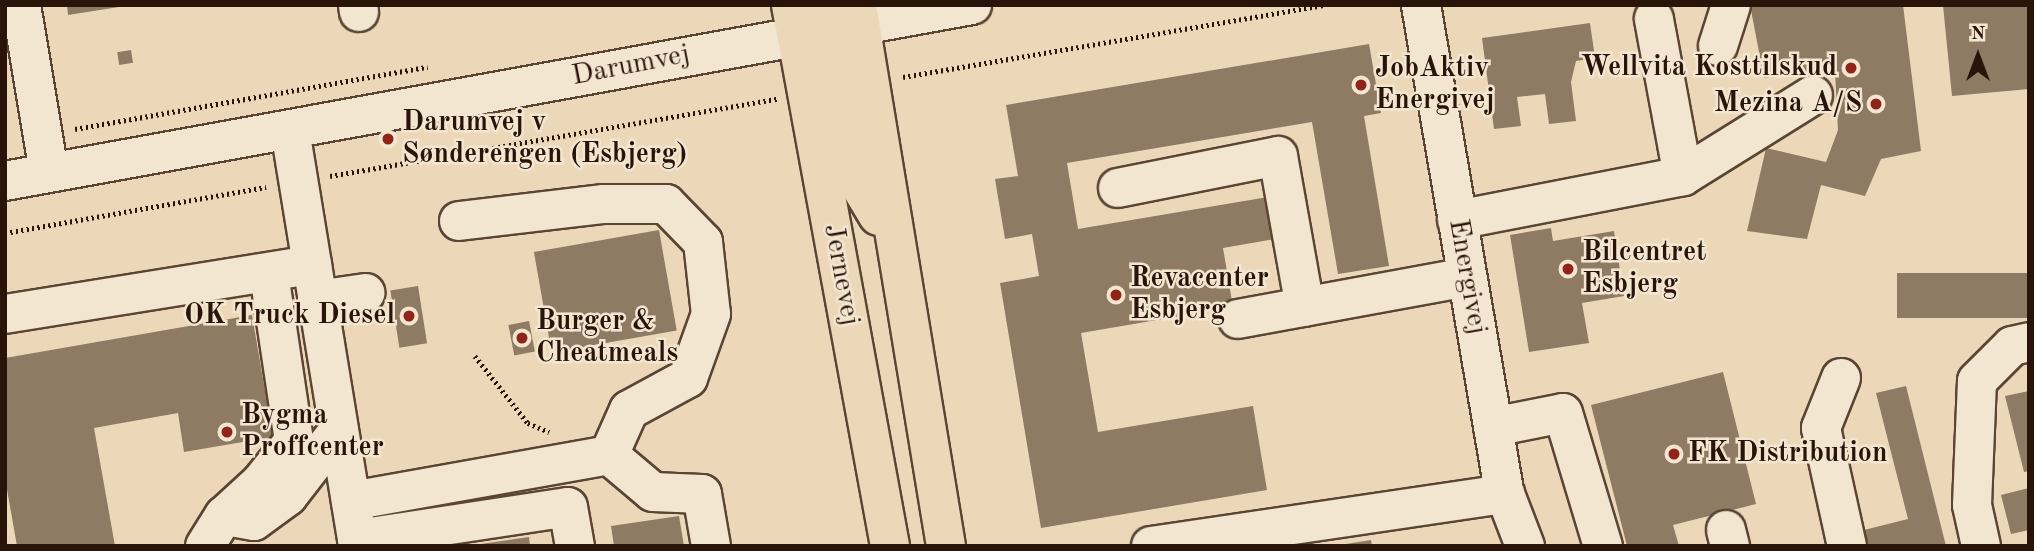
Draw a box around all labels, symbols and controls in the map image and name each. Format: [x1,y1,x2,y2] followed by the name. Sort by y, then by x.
[1943,21,2013,91] north arrow
[1971,25,1985,44] text: N
[569,38,693,94] street label: Darumvej
[1581,51,1837,85] place label: Wellvita Kosttilskud
[1375,52,1495,118] place label: JobAktiv Energivej
[1843,60,1859,76] marker: Wellvita Kosttilskud
[1353,77,1369,93] marker: JobAktiv Energivej
[1714,87,1862,121] place label: Mezina A/S
[1868,96,1884,112] marker: Mezina A/S
[402,106,687,172] place label: Darumvej v Sønderengen (Esbjerg)
[380,131,396,147] marker: Darumvej v Sønderengen (Esbjerg)
[1440,217,1494,337] street label: Energivej
[816,221,866,329] street label: Jernevej
[1582,236,1706,302] place label: Bilcentret Esbjerg
[1560,261,1576,277] marker: Bilcentret Esbjerg
[1130,262,1269,328] place label: Revacenter Esbjerg
[1108,287,1124,303] marker: Revacenter Esbjerg
[184,299,395,333] place label: OK Truck Diesel
[536,305,678,371] place label: Burger & Cheatmeals
[401,308,417,324] marker: OK Truck Diesel
[514,330,530,346] marker: Burger & Cheatmeals
[241,399,384,465] place label: Bygma Proffcenter
[219,424,235,440] marker: Bygma Proffcenter
[1688,437,1887,471] place label: FK Distribution
[1666,446,1682,462] marker: FK Distribution

